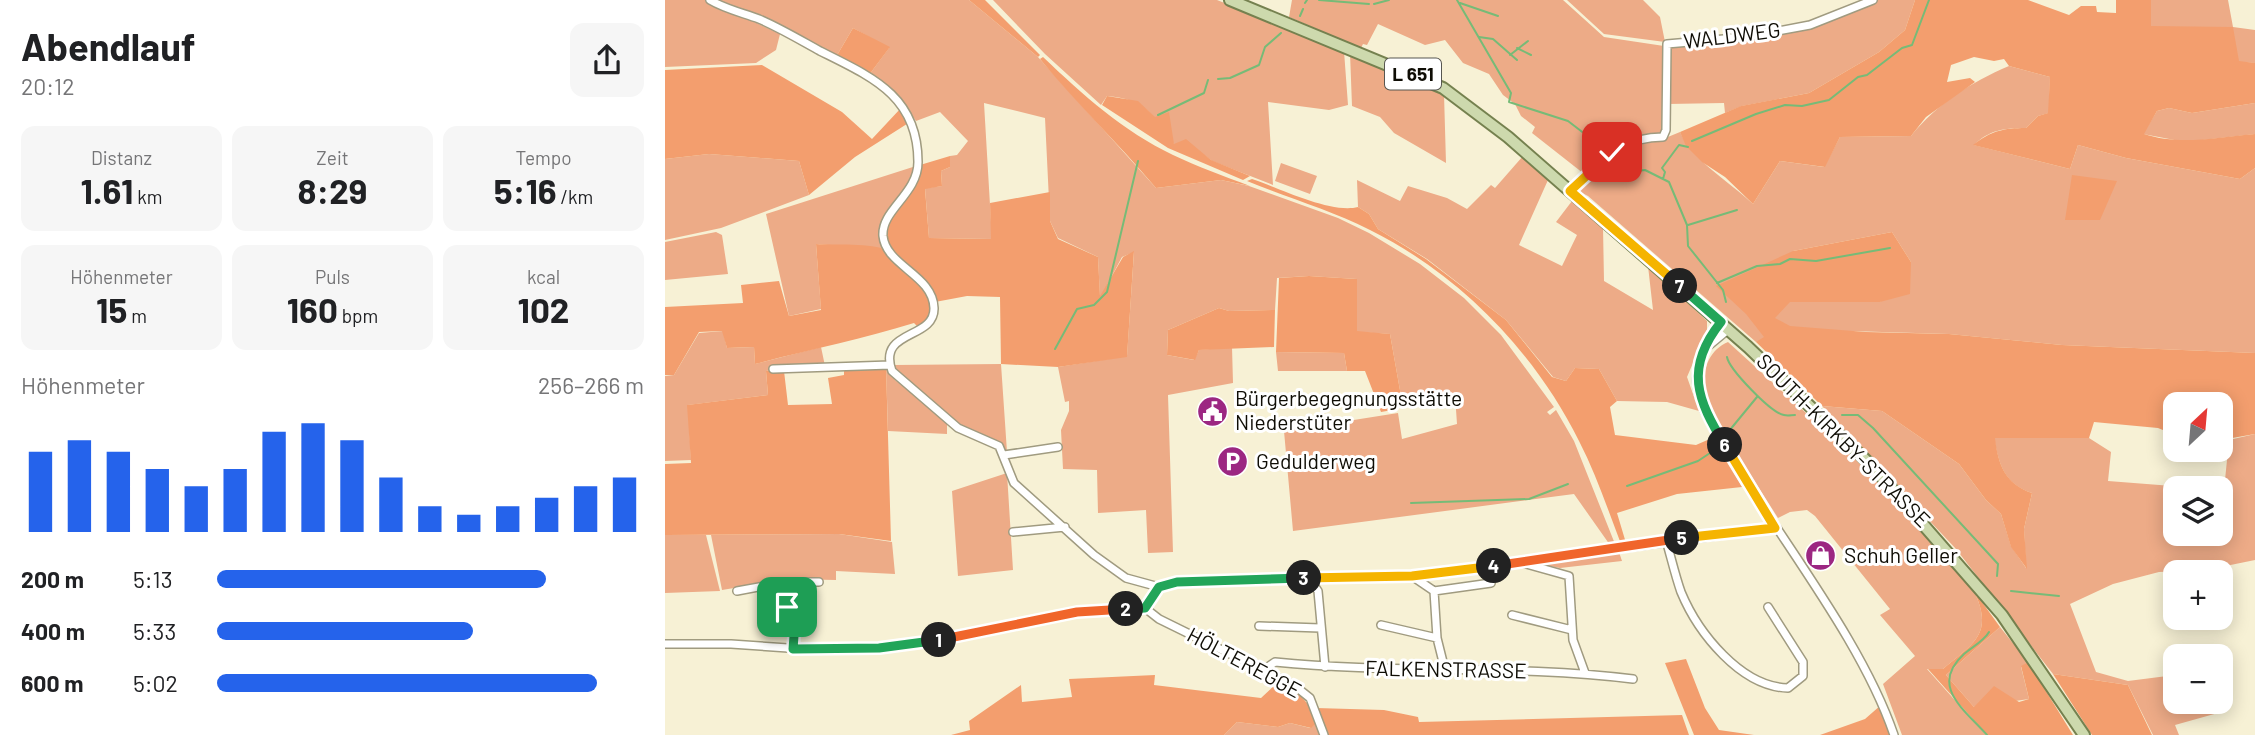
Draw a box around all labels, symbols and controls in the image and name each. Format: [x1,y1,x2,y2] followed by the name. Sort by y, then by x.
[1682,16,1782,53] street label: WALDWEG
[21,23,196,69] text: Abendlauf
[570,23,644,97] button: share
[1385,58,1441,90] road number: L 651
[21,72,75,100] text: 20:12
[1582,122,1642,182] pin
[1593,133,1631,171] icon: check
[91,146,152,169] text: Distanz
[316,146,349,169] text: Zeit
[515,146,572,169] text: Tempo
[81,169,133,211] text: 1.61
[298,169,367,211] text: 8:29
[494,169,557,211] text: 5:16
[133,185,162,208] text: km
[557,185,593,208] text: /km
[70,265,173,288] text: Höhenmeter
[315,265,350,288] text: Puls
[527,265,560,288] text: kcal
[1663,268,1697,304] pin: 7
[1675,274,1684,297] text: 7
[96,288,127,330] text: 15
[287,288,338,330] text: 160
[518,288,569,330] text: 102
[127,304,147,327] text: m
[338,304,378,327] text: bpm
[1752,348,1936,532] street label: SOUTH-KIRKBY-STRASSE
[21,371,145,399] text: Höhenmeter
[538,371,644,399] text: 256–266 m
[1235,385,1462,434] place label: Bürgerbegegnungsstätte Niederstüter
[2163,392,2233,462] north arrow
[2163,392,2233,714] map controls
[1195,394,1229,428] public building icon: Bürgerbegegnungsstätte Niederstüter
[1707,428,1743,462] pin: 6
[1719,433,1730,456] text: 6
[1216,445,1250,479] parking icon: Gedulderweg
[1256,448,1376,473] place label: Gedulderweg
[2163,476,2233,546] button: layers
[1665,520,1699,556] pin: 5
[1676,526,1687,549] text: 5
[1804,539,1838,573] shop icon: Schuh Geller
[1844,542,1958,567] place label: Schuh Geller
[1477,548,1511,584] pin: 4
[1488,554,1499,577] text: 4
[1287,560,1321,596] pin: 3
[2163,560,2233,630] button: +
[21,565,84,593] text: 200 m
[133,565,173,593] text: 5:13
[1298,566,1309,589] text: 3
[757,577,817,637] pin
[768,588,806,626] icon: arrive
[1109,592,1143,626] pin: 2
[1120,597,1131,620] text: 2
[21,617,85,645] text: 400 m
[133,617,176,645] text: 5:33
[1183,621,1306,702] street label: HÖLTEREGGE
[921,622,957,658] pin: 1
[935,628,942,651] text: 1
[2163,644,2233,714] button: −
[1365,655,1527,682] street label: FALKENSTRASSE
[21,669,83,697] text: 600 m
[133,669,178,697] text: 5:02

